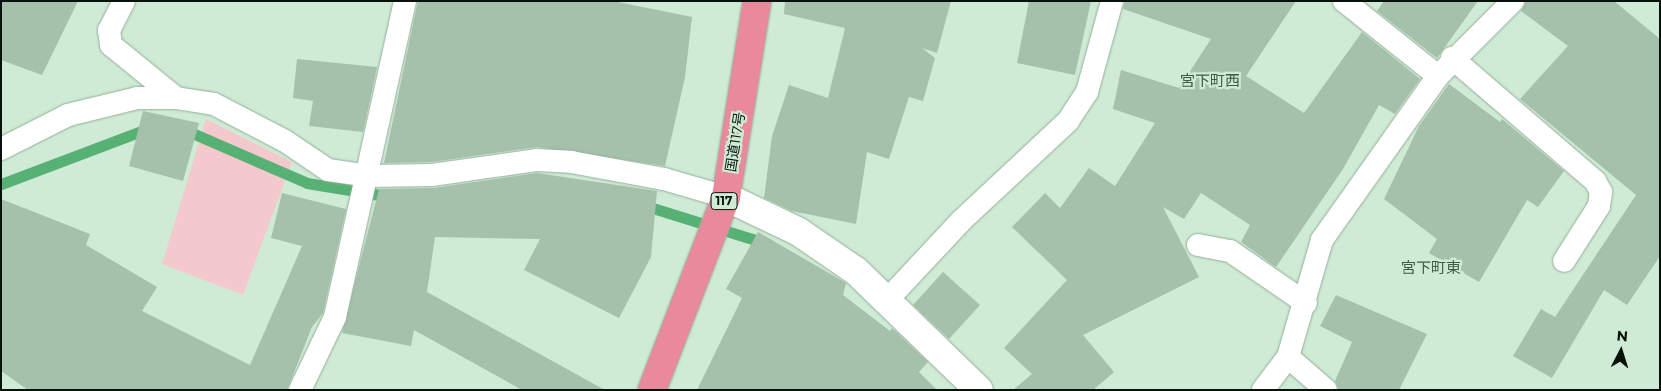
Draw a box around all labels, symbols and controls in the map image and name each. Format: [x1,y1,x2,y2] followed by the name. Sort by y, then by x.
[1180,72,1240,90] district label: 宮下町西
[722,111,748,173] street label: 国道117号
[710,192,738,210] road number: 117
[1401,259,1461,277] district label: 宮下町東
[1596,326,1646,376] north arrow
[1616,327,1629,346] text: N

